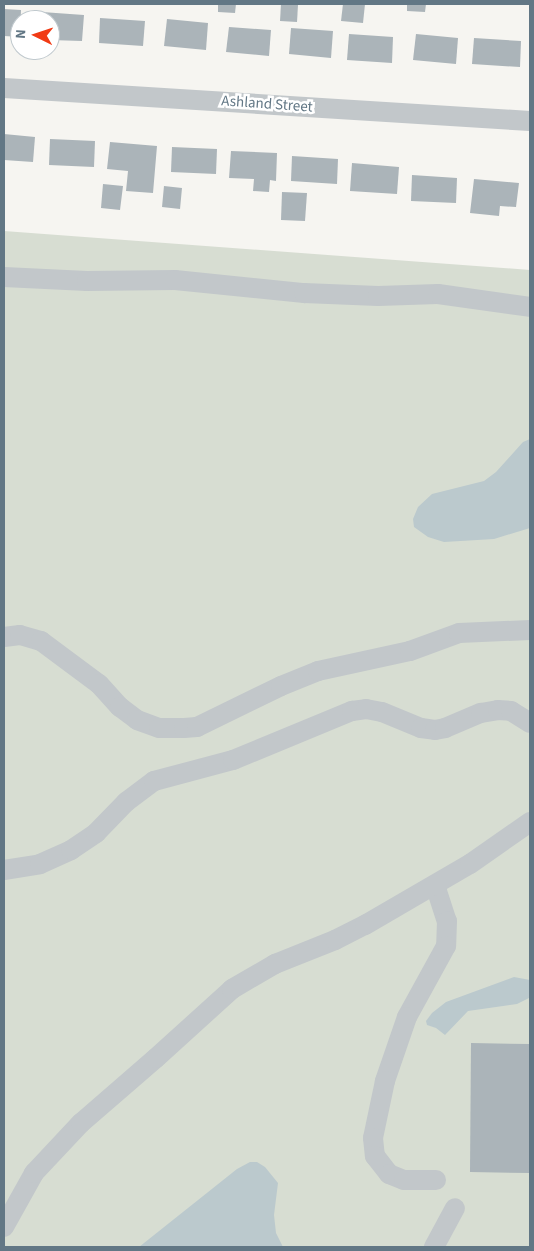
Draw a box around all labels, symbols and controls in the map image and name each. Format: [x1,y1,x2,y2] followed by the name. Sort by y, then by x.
[10,10,60,60] north arrow
[11,29,31,39] text: N
[221,92,313,116] street label: Ashland Street

